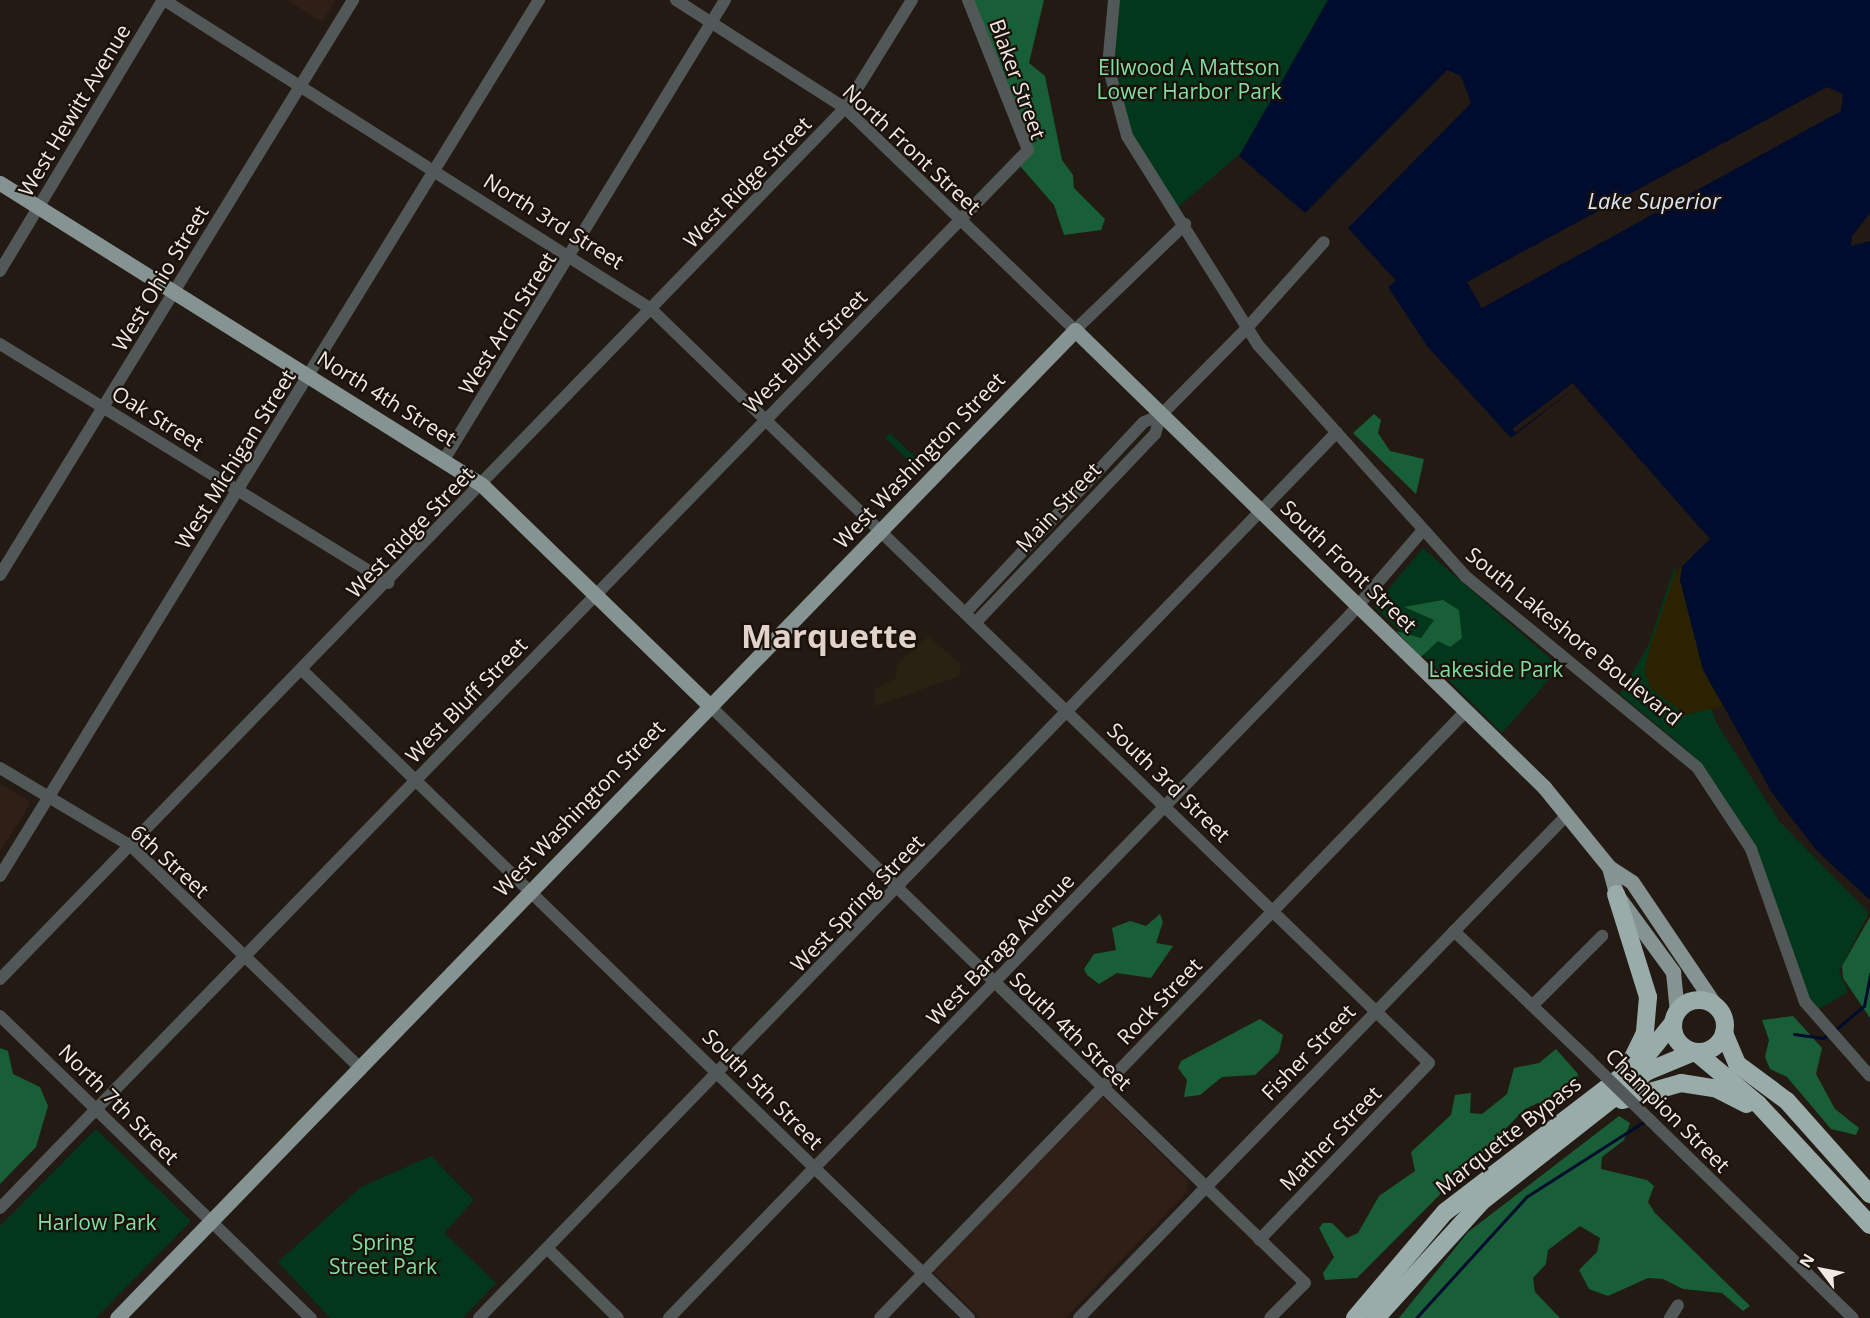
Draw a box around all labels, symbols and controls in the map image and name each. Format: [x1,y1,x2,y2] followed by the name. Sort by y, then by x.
[985,15,1051,143] street label: Blaker Street
[13,19,135,201] street label: West Hewitt Avenue
[1097,54,1281,104] park label: Ellwood A Mattson Lower Harbor Park
[838,79,986,219] street label: North Front Street
[678,111,816,253] street label: West Ridge Street
[479,168,629,274] street label: North 3rd Street
[1587,188,1721,214] water label: Lake Superior
[107,201,213,355] street label: West Ohio Street
[453,247,561,399] street label: West Arch Street
[738,284,872,418] street label: West Bluff Street
[313,345,461,451] street label: North 4th Street
[170,365,300,553] street label: West Michigan Street
[828,367,1010,553] street label: West Washington Street
[108,380,208,456] street label: Oak Street
[1010,457,1106,557] street label: Main Street
[341,461,479,603] street label: West Ridge Street
[1276,495,1422,637] street label: South Front Street
[1461,541,1687,731] street label: South Lakeshore Boulevard
[741,616,917,656] district label: Marquette
[400,632,532,768] street label: West Bluff Street
[1429,656,1563,682] park label: Lakeside Park
[488,715,670,901] street label: West Washington Street
[1103,717,1235,847] street label: South 3rd Street
[126,819,214,903] street label: 6th Street
[785,829,929,977] street label: West Spring Street
[921,868,1079,1030] street label: West Baraga Avenue
[1111,952,1207,1050] street label: Rock Street
[1005,967,1137,1095] street label: South 4th Street
[1256,999,1360,1105] street label: Fisher Street
[698,1024,828,1154] street label: South 5th Street
[54,1039,184,1169] street label: North 7th Street
[1601,1043,1735,1177] street label: Champion Street
[1430,1070,1586,1200] street label: Marquette Bypass
[1274,1081,1386,1195] street label: Mather Street
[37,1209,157,1235] park label: Harlow Park
[329,1229,437,1279] park label: Spring Street Park
[1792,1240,1852,1300] north arrow
[1794,1249,1820,1272] text: N

